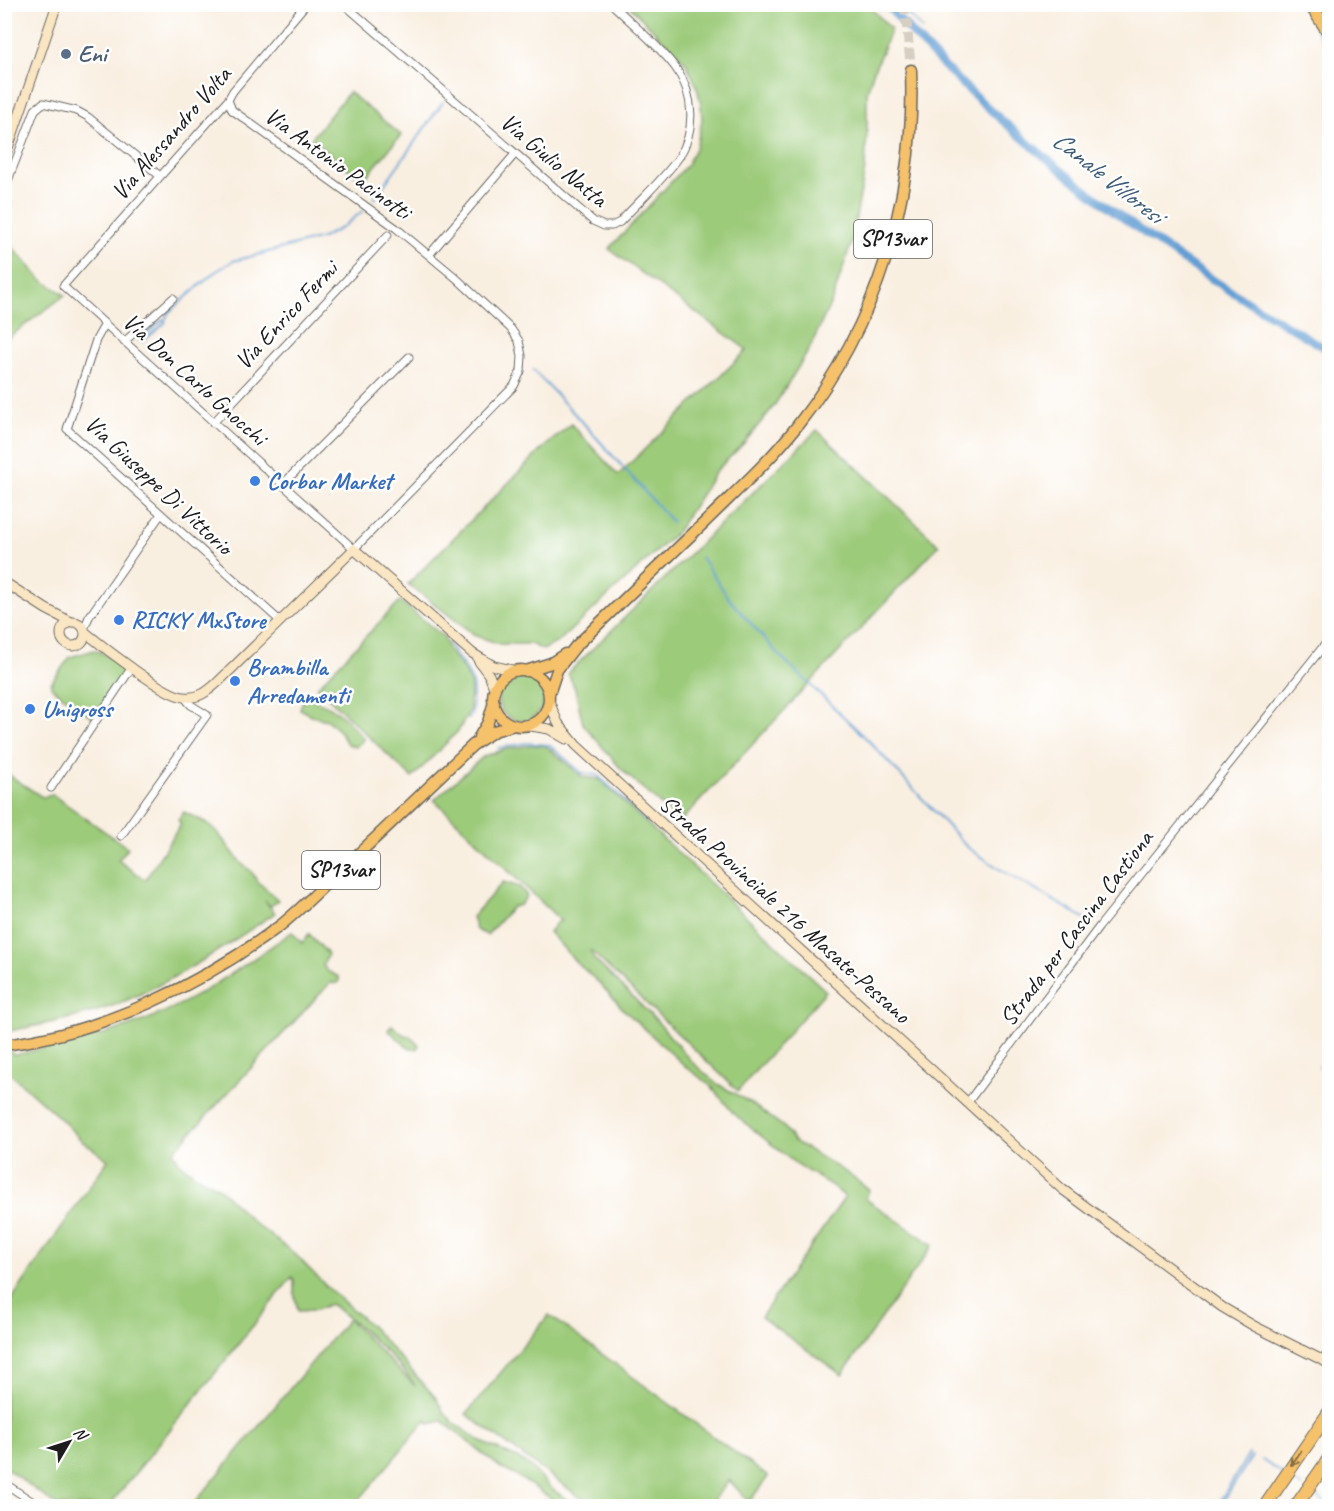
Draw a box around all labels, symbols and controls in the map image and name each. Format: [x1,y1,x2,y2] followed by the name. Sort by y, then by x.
[78,39,110,69] place label: Eni
[59,47,73,61] marker: Eni
[105,59,238,206] street label: Via Alessandro Volta
[259,100,420,228] street label: Via Antonio Pacinotti
[494,107,615,214] street label: Via Giulio Natta
[1046,123,1175,234] water label: Canale Villoresi
[854,220,932,258] road number: SP13var
[228,252,346,376] street label: Via Enrico Fermi
[117,306,275,453] street label: Via Don Carlo Gnocchi
[79,409,241,563] street label: Via Giuseppe Di Vittorio
[267,466,396,496] place label: Corbar Market
[248,474,262,488] marker: Corbar Market
[131,605,268,635] place label: RICKY MxStore
[112,613,126,627] marker: RICKY MxStore
[247,652,352,710] place label: Brambilla Arredamenti
[228,674,242,688] marker: Brambilla Arredamenti
[42,694,115,724] place label: Unigross
[23,702,37,716] marker: Unigross
[653,788,918,1031] street label: Strada Provinciale 216 Masate-Pessano
[993,823,1160,1032] street label: Strada per Cascina Castiona
[302,851,380,889] road number: SP13var
[39,1412,99,1472] north arrow
[69,1423,93,1446] text: N
[1290,1450,1302,1466] one-way arrow

